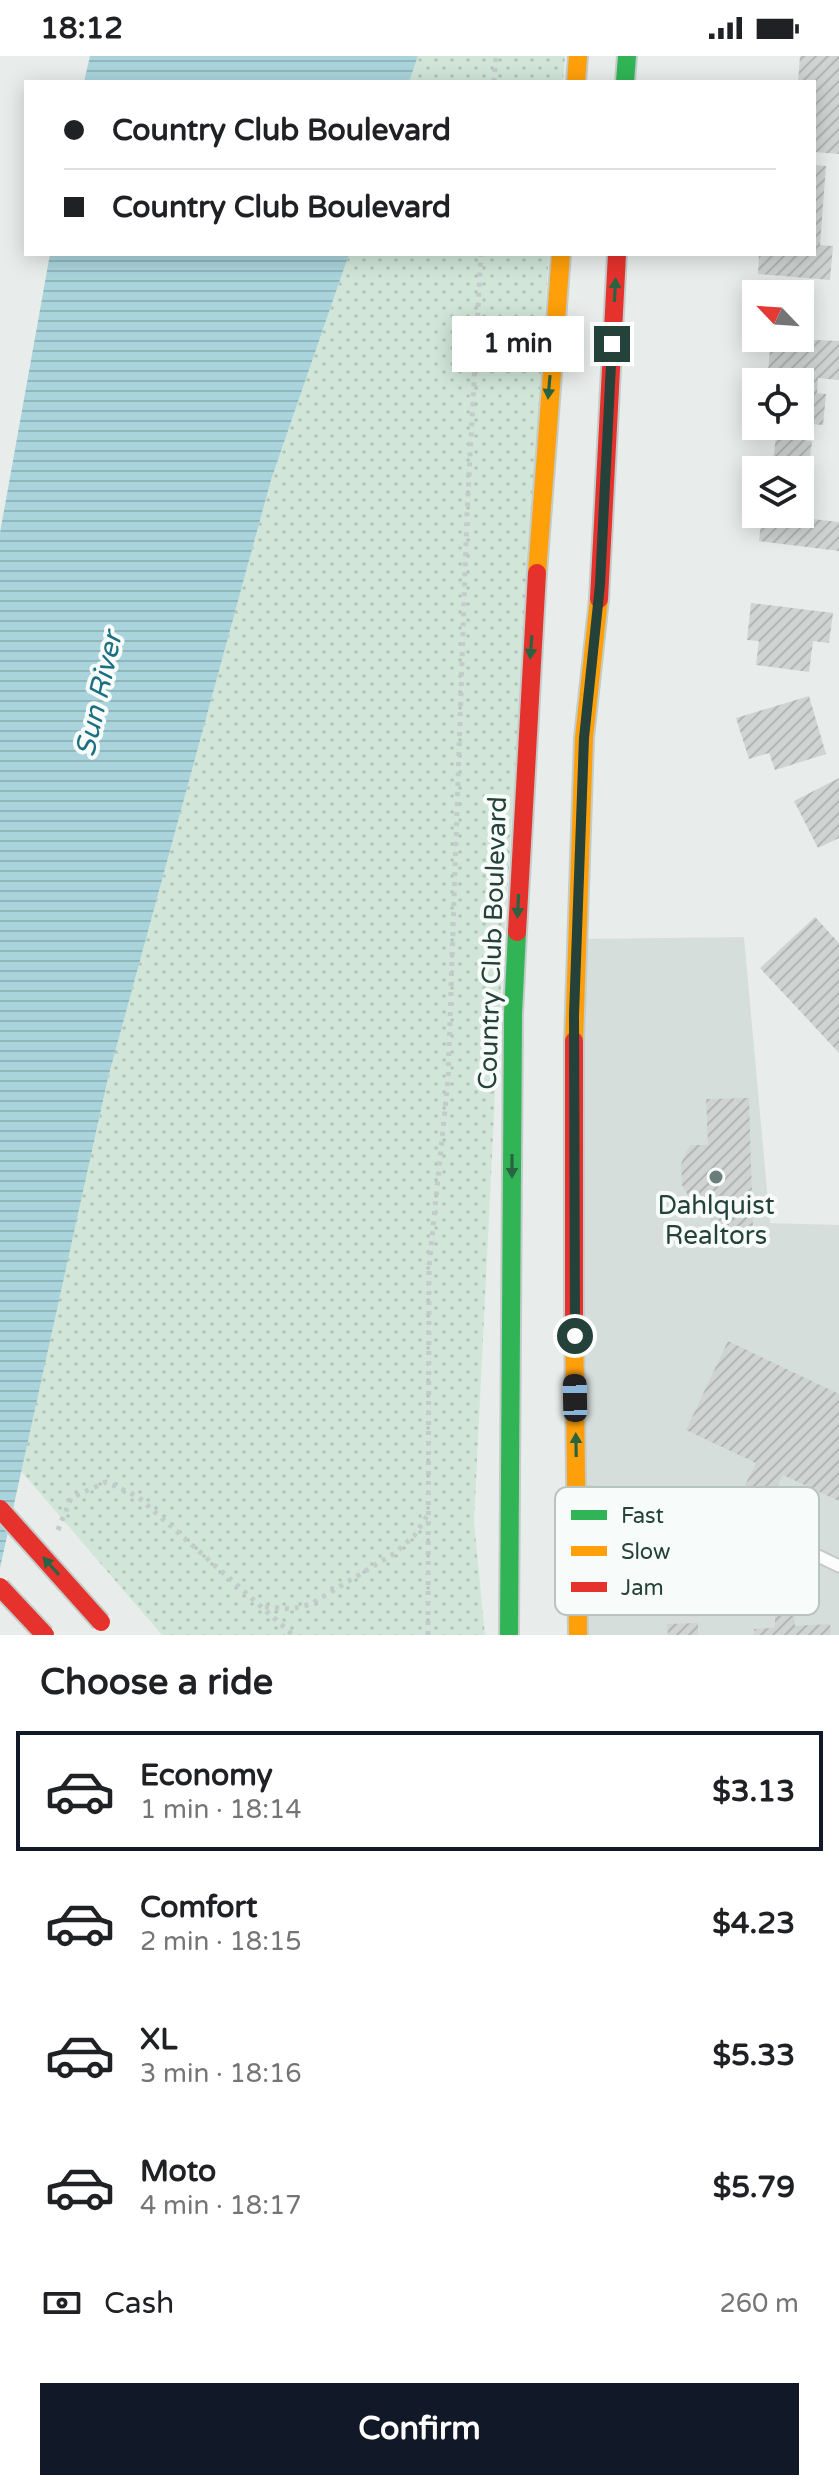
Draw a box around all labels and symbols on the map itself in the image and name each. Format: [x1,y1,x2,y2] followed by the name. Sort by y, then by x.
[609,277,622,302] one-way arrow
[742,280,814,352] north arrow
[452,316,584,372] callout: 1 min
[594,326,630,362] route end
[542,375,555,400] one-way arrow
[68,626,131,760] water label: Sun River
[524,635,537,660] one-way arrow
[472,796,513,1090] street label: Country Club Boulevard
[511,894,524,920] one-way arrow
[506,1154,518,1179] one-way arrow
[707,1168,725,1186] marker: Dahlquist Realtors
[657,1190,775,1251] place label: Dahlquist Realtors
[557,1318,593,1354] route start
[563,1374,587,1422] car
[570,1432,582,1457] one-way arrow
[555,1487,819,1615] legend
[621,1503,664,1529] text: Fast
[621,1539,671,1565] text: Slow
[42,1556,60,1575] one-way arrow
[621,1575,664,1601] text: Jam

